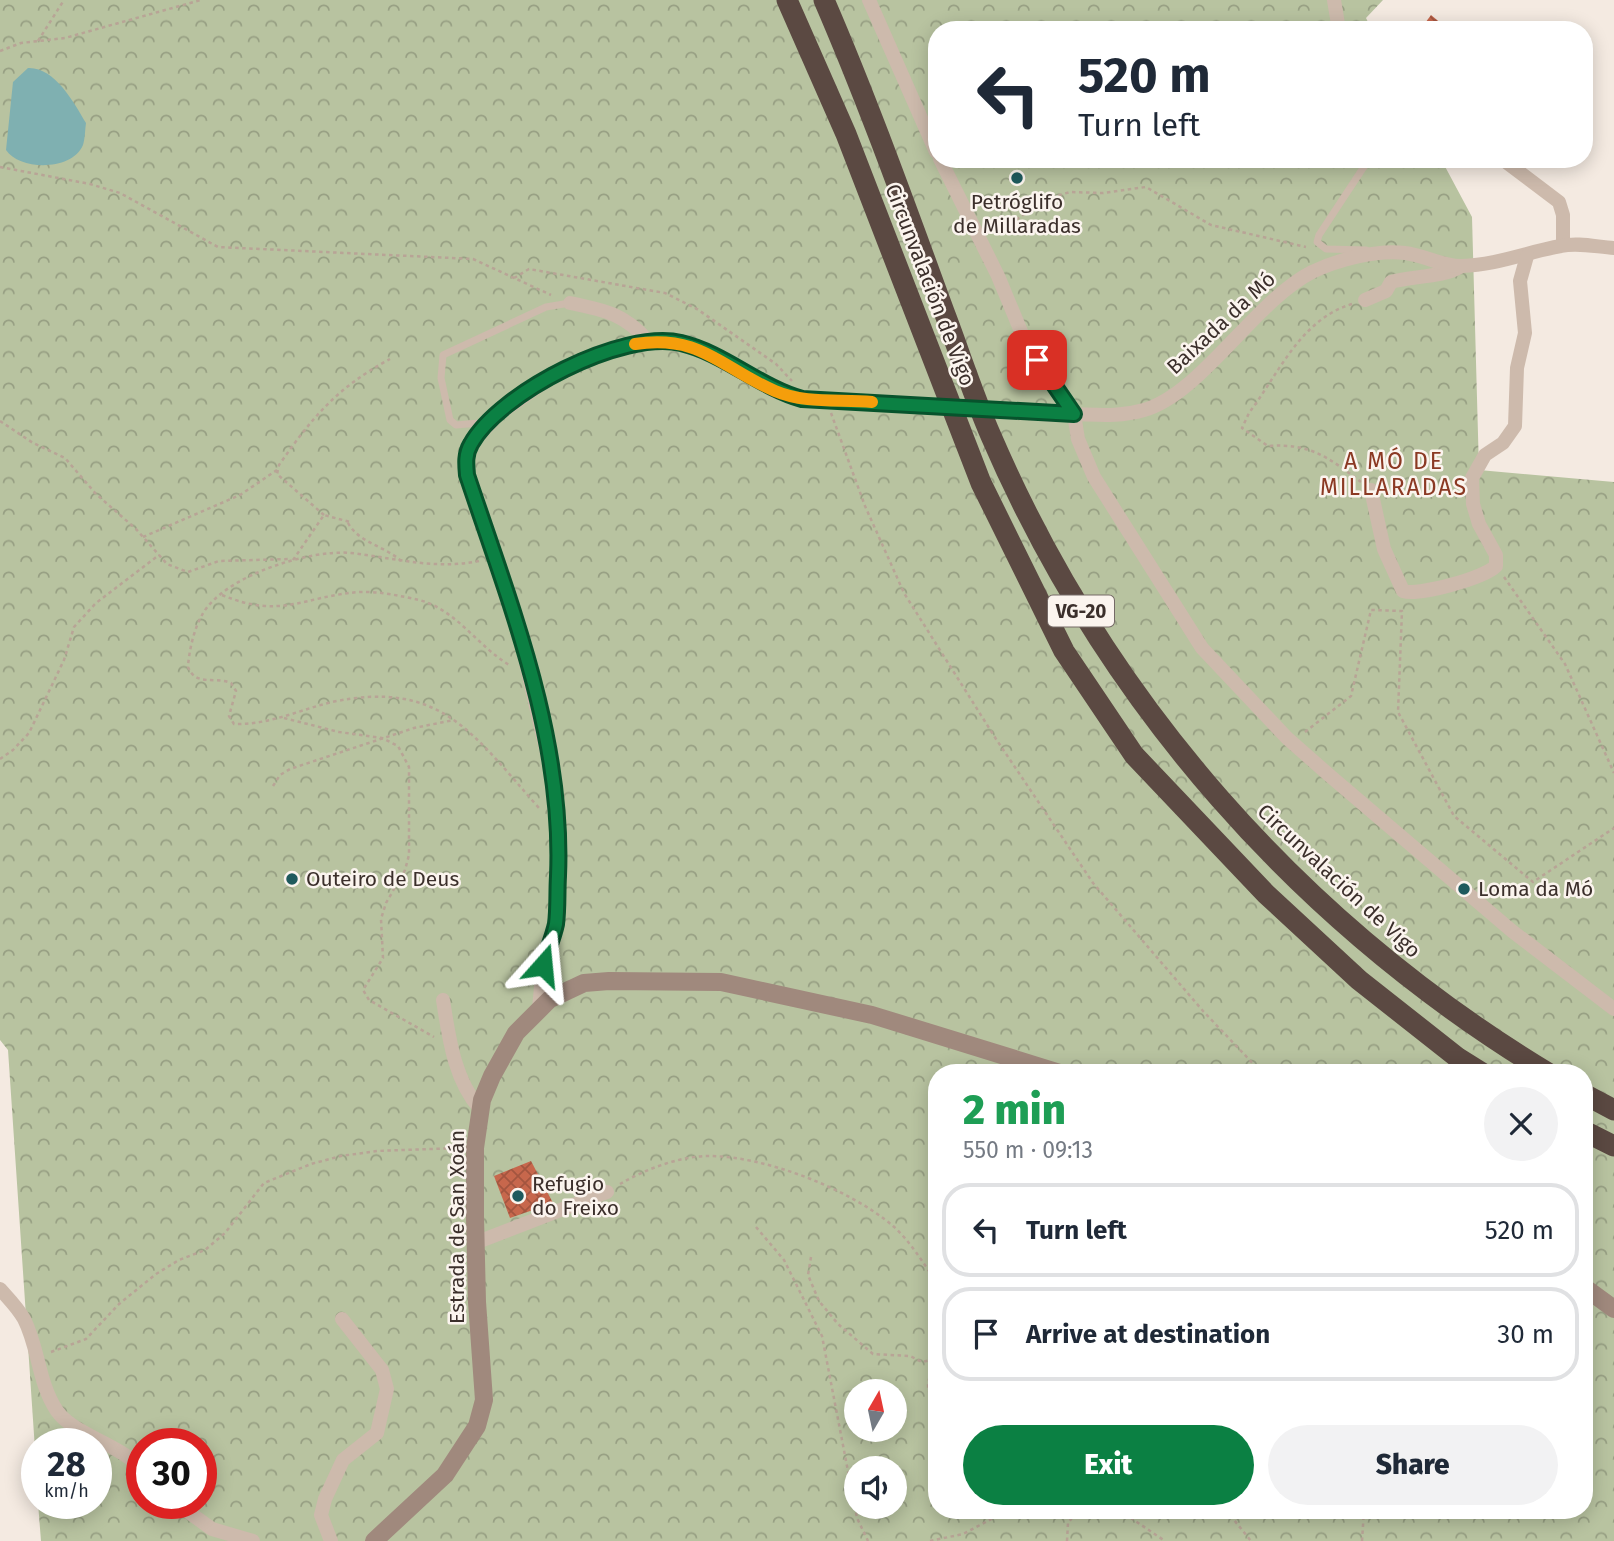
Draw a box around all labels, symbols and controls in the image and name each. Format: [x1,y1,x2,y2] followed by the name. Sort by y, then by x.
[1078,46,1211,105] text: 520 m
[963,49,1054,140] icon: left
[1078,106,1200,144] text: Turn left
[1009,170,1025,186] marker: Petróglifo de Millaradas
[879,180,981,390] street label: Circunvalación de Vigo
[953,189,1081,239] place label: Petróglifo de Millaradas
[1161,266,1281,380] street label: Baixada da Mó
[1007,330,1067,390] pin
[1018,341,1056,379] icon: arrive
[1320,446,1468,501] district label: A MÓ DE MILLARADAS
[1048,596,1114,626] road number: VG-20
[1252,798,1426,964] street label: Circunvalación de Vigo
[306,866,459,892] place label: Outeiro de Deus
[284,871,300,887] marker: Outeiro de Deus
[1478,876,1593,902] place label: Loma da Mó
[1456,881,1472,897] marker: Loma da Mó
[506,928,580,1002] position arrow
[963,1085,1066,1135] text: 2 min
[1484,1087,1558,1161] button: close
[444,1130,470,1324] street label: Estrada de San Xoán
[963,1136,1093,1164] text: 550 m · 09:13
[532,1171,619,1221] place label: Refugio do Freixo
[510,1188,526,1204] marker: Refugio do Freixo
[967,1211,1005,1249] icon: left
[1026,1215,1127,1246] text: Turn left
[1485,1215,1554,1246] text: 520 m
[967,1315,1005,1353] icon: arrive
[1026,1319,1270,1350] text: Arrive at destination
[1497,1319,1554,1350] text: 30 m
[844,1379,906,1442] north arrow
[844,1379,907,1519] map controls
[963,1425,1254,1505] button: Exit
[1268,1425,1558,1505] button: Share
[126,1428,217,1519] speed limit sign: 30
[47,1443,86,1485] text: 28
[844,1456,907,1519] button: sound
[44,1480,89,1502] text: km/h

